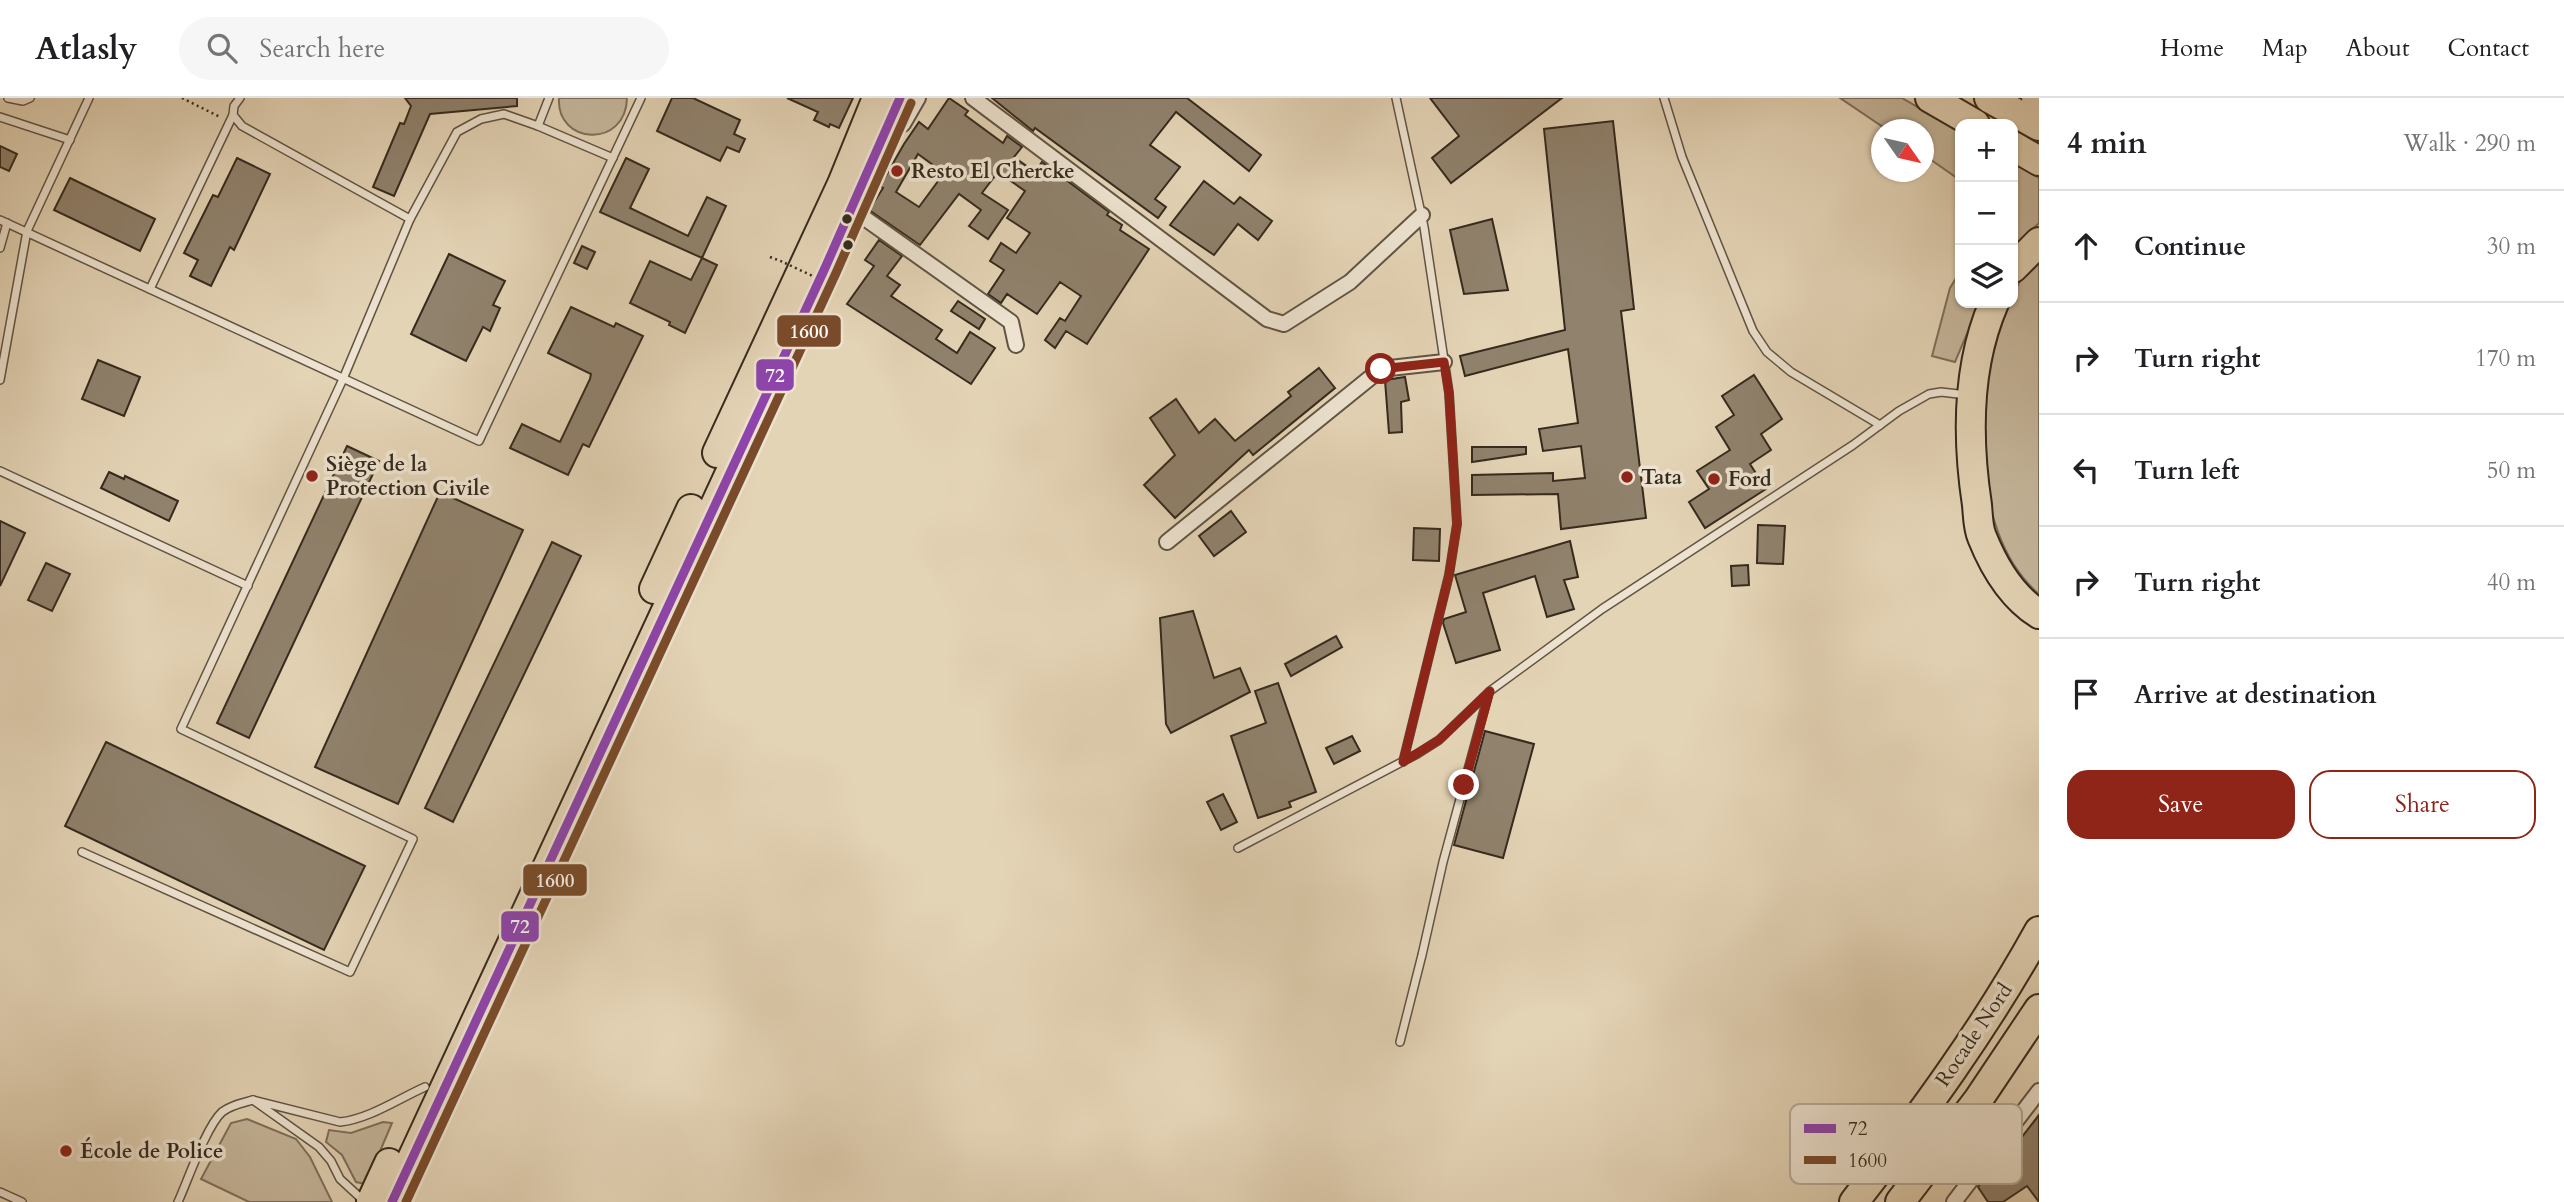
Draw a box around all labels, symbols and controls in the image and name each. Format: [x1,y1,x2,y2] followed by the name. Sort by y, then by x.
[179,17,669,80] search box
[35,26,137,71] text: Atlasly
[203,29,241,67] icon: search
[259,31,385,66] text: Search here
[2160,32,2224,65] text: Home
[2262,32,2308,65] text: Map
[2346,32,2410,65] text: About
[2448,32,2529,65] text: Contact
[1871,119,1934,182] north arrow
[1955,119,2018,308] map controls
[1955,119,2018,182] button: +
[2067,123,2147,164] text: 4 min
[2403,128,2536,159] text: Walk · 290 m
[911,157,1075,186] place label: Resto El Chercke
[889,163,905,179] marker: Resto El Chercke
[1955,182,2018,245] button: −
[840,212,854,226] unlabelled marker
[2067,227,2105,265] icon: ahead
[2134,229,2246,264] text: Continue
[2487,231,2536,262] text: 30 m
[841,238,855,252] unlabelled marker
[1955,245,2018,308] button: layers
[776,314,842,348] line badge: 1600
[790,319,829,345] text: 1600
[2067,339,2105,377] icon: right
[2134,341,2261,376] text: Turn right
[2475,343,2536,374] text: 170 m
[1365,353,1396,384] route start
[755,358,795,392] line badge: 72
[765,363,785,389] text: 72
[326,450,490,503] place label: Siège de la Protection Civile
[2067,451,2105,489] icon: left
[2134,453,2239,488] text: Turn left
[2487,455,2536,486] text: 50 m
[1641,463,1683,492] place label: Tata
[1728,465,1772,494] place label: Ford
[304,468,320,484] marker: Siège de la Protection Civile
[1619,469,1635,485] marker: Tata
[1706,471,1722,487] marker: Ford
[2067,563,2105,601] icon: right
[2134,565,2261,600] text: Turn right
[2487,567,2536,598] text: 40 m
[2067,675,2105,713] icon: arrive
[2134,677,2377,712] text: Arrive at destination
[1448,769,1479,800] route end
[2067,770,2295,839] button: Save
[2309,770,2536,839] button: Share
[522,863,588,897] line badge: 1600
[536,868,575,894] text: 1600
[500,910,540,943] line badge: 72
[510,914,530,940] text: 72
[1929,978,2019,1092] street label: Rocade Nord
[1790,1104,2022,1184] legend
[1848,1116,1868,1142] text: 72
[80,1137,223,1166] place label: École de Police
[58,1143,74,1159] marker: École de Police
[1848,1148,1887,1174] text: 1600

